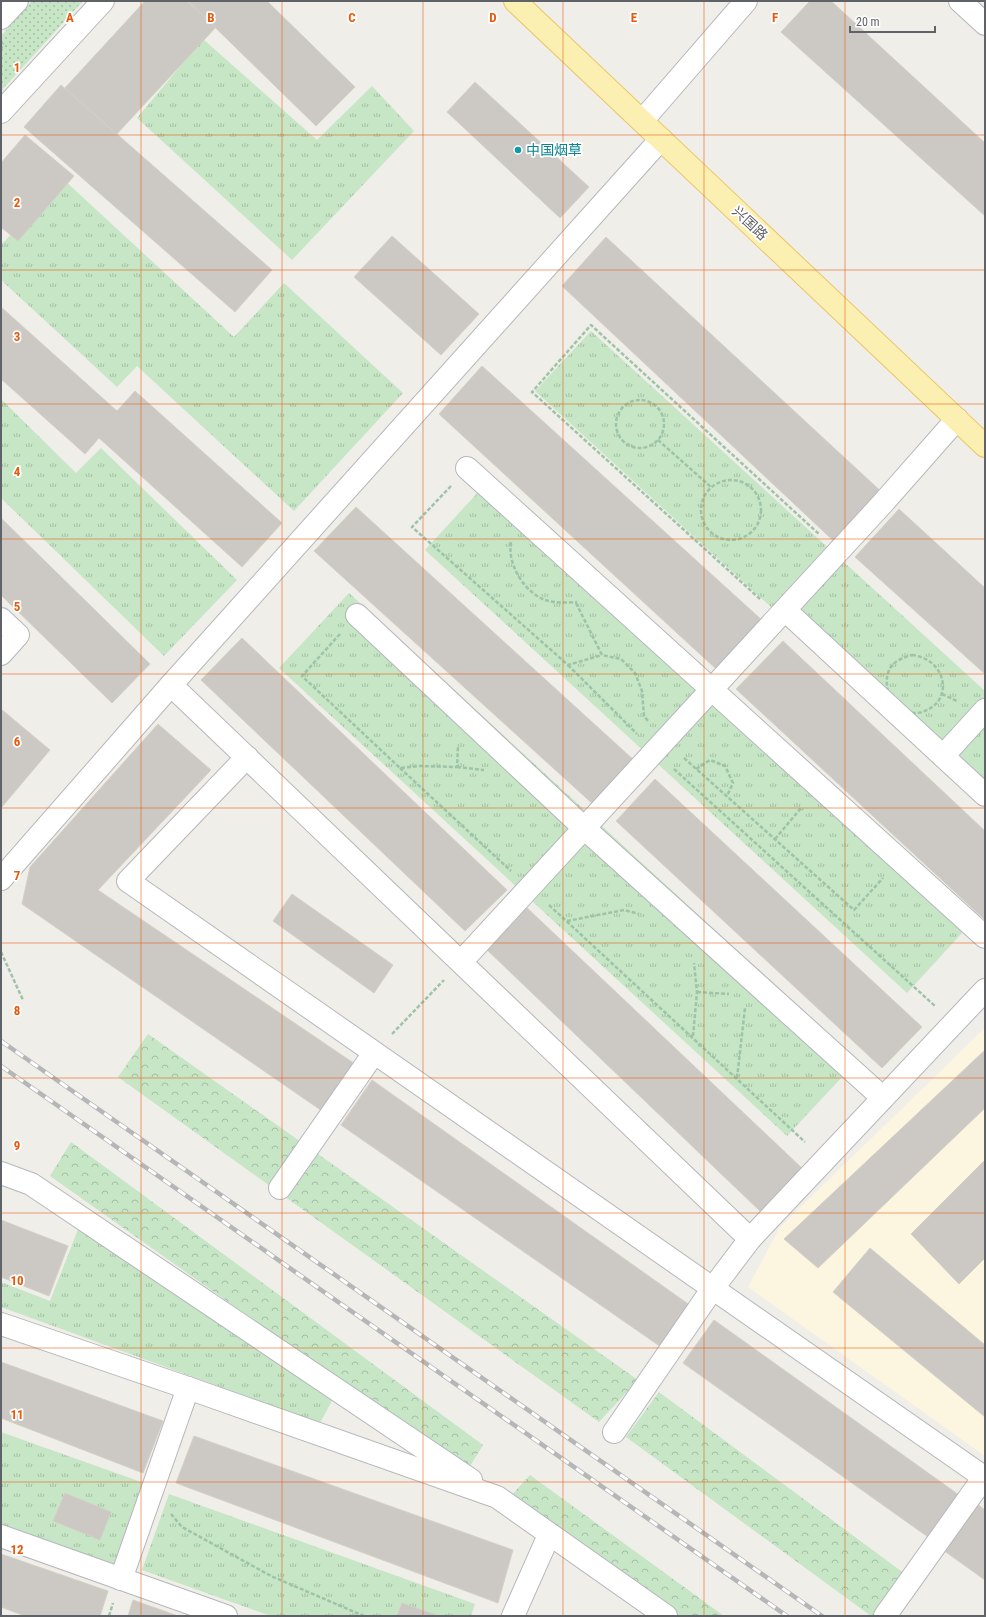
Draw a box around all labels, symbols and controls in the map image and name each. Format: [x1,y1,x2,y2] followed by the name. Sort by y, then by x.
[850,8,935,34] scale bar
[66,10,74,25] text: A
[207,10,215,25] text: B
[348,10,356,25] text: C
[489,10,497,25] text: D
[631,10,638,25] text: E
[772,10,778,25] text: F
[856,15,880,29] text: 20 m
[14,60,20,75] text: 1
[526,142,582,158] place label: 中国烟草
[513,145,523,155] marker: 中国烟草
[14,195,21,210] text: 2
[729,203,771,243] street label: 兴国路
[14,329,20,344] text: 3
[14,464,21,479] text: 4
[14,599,21,614] text: 5
[14,734,21,749] text: 6
[14,868,21,883] text: 7
[14,1003,20,1018] text: 8
[14,1138,20,1153] text: 9
[10,1273,24,1288] text: 10
[10,1407,24,1422] text: 11
[10,1542,24,1557] text: 12

